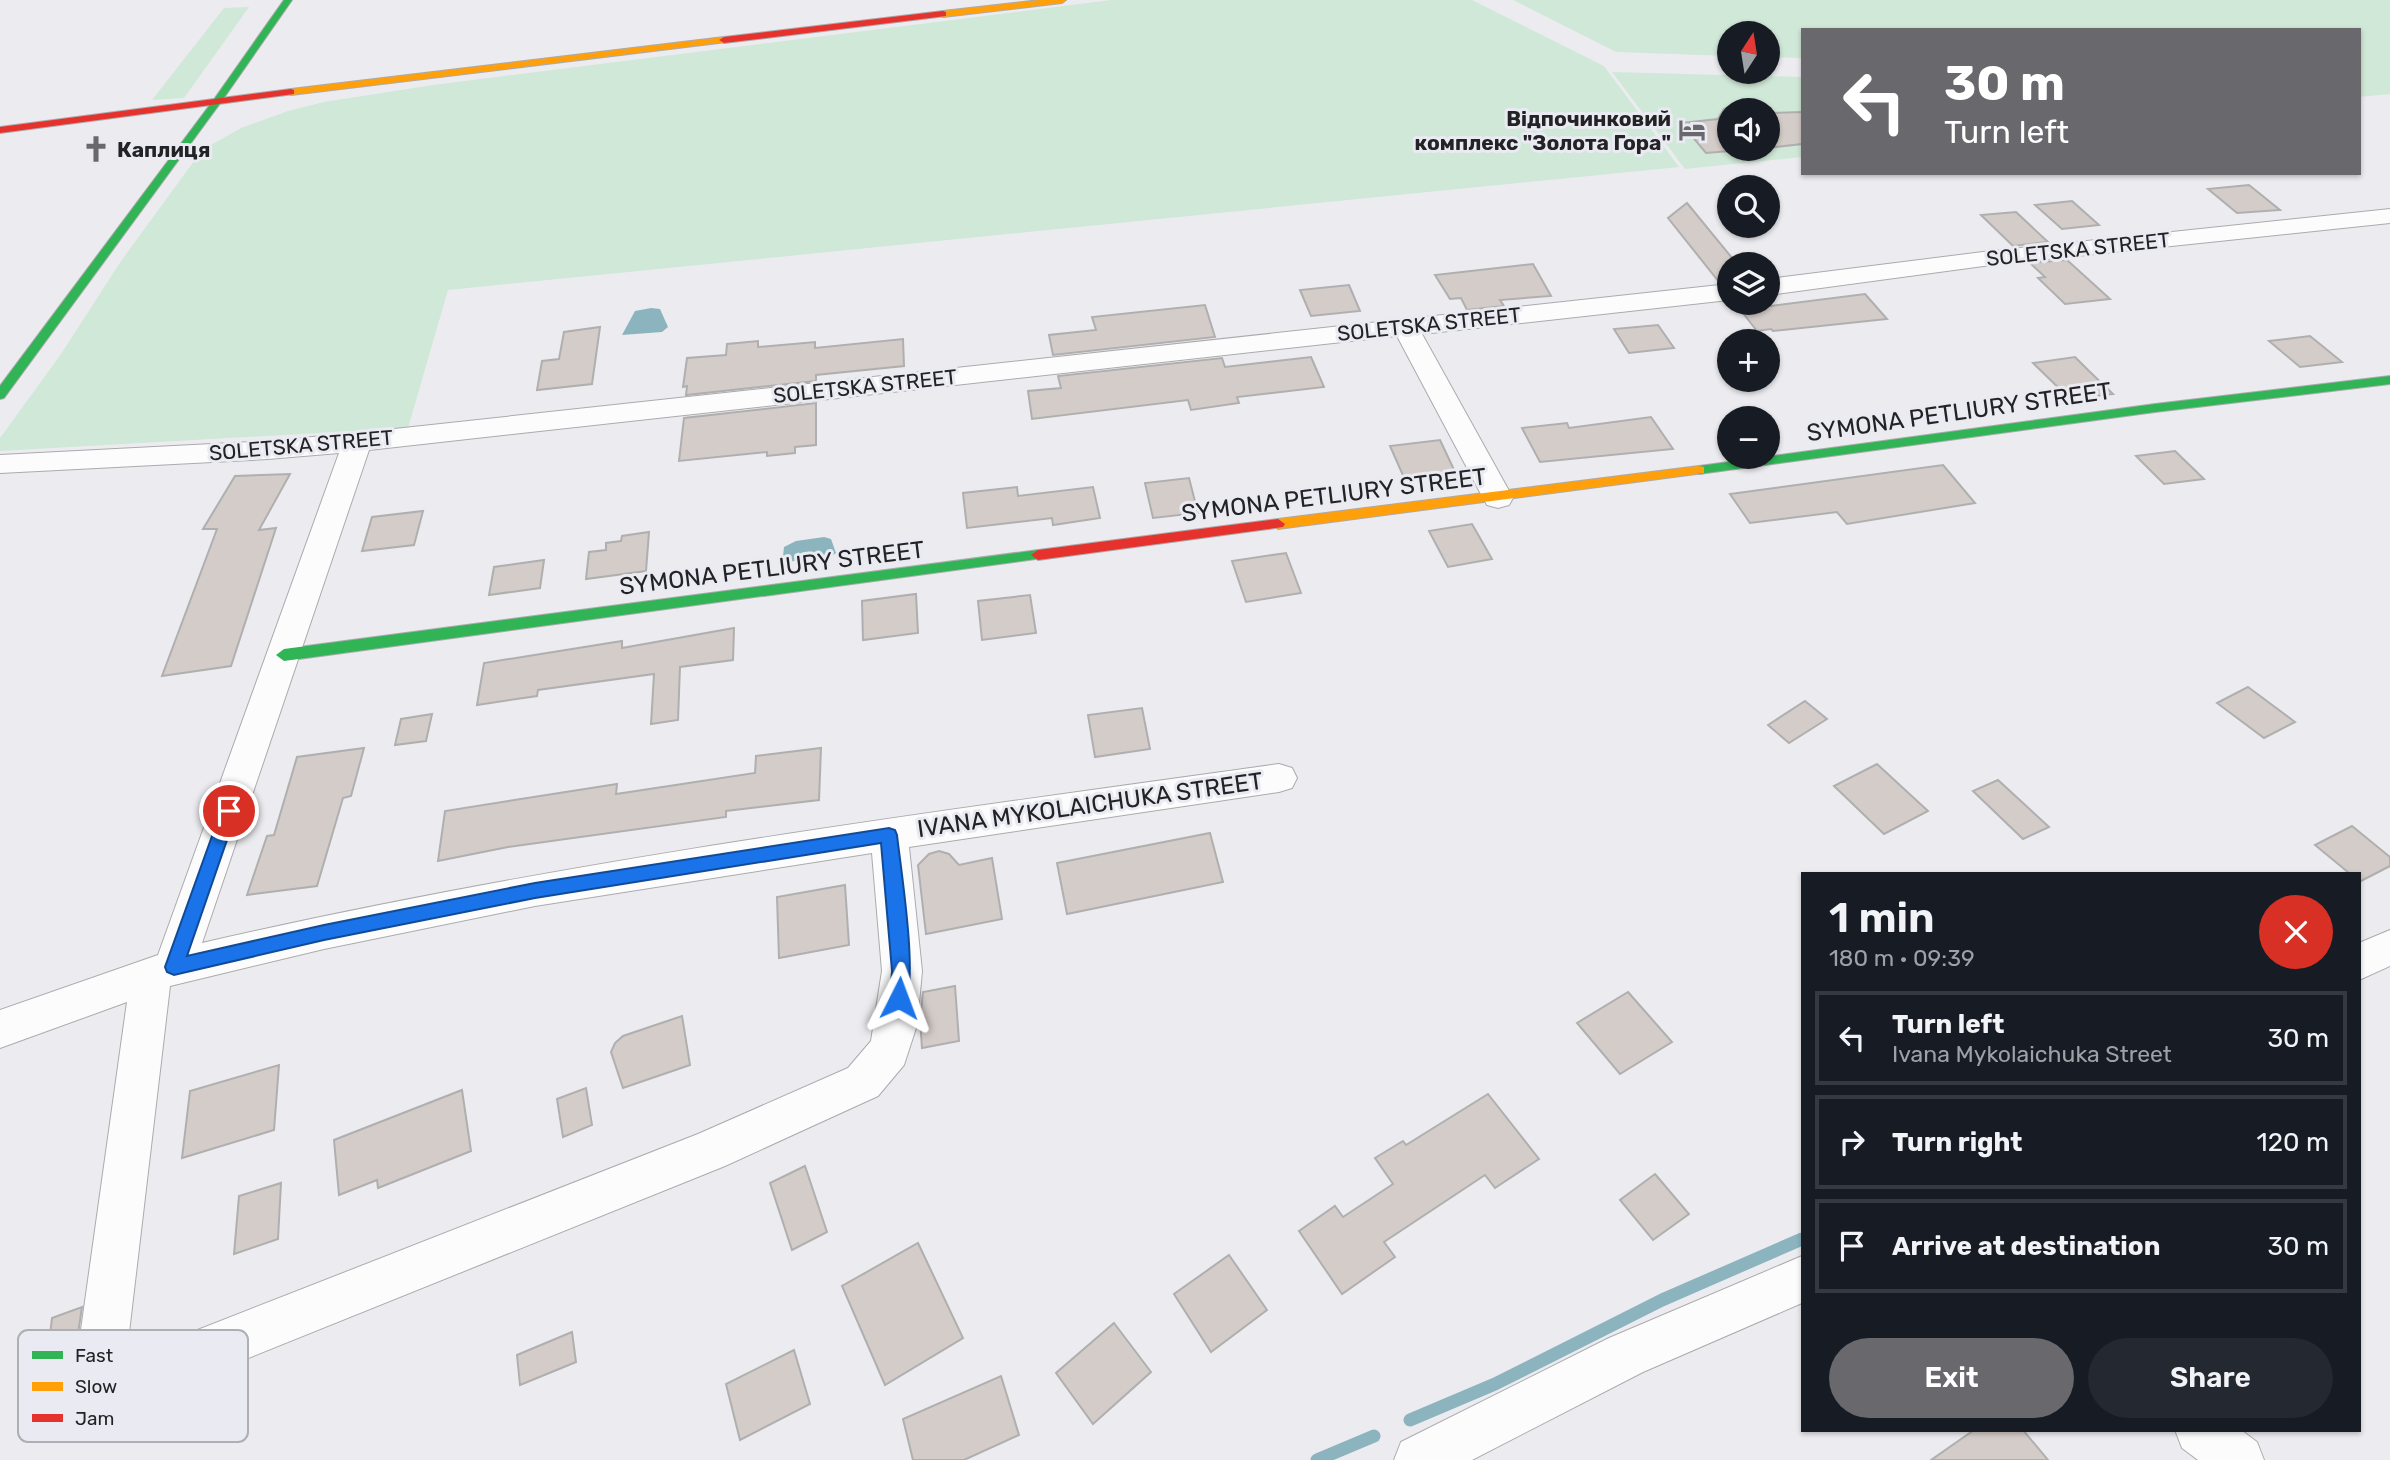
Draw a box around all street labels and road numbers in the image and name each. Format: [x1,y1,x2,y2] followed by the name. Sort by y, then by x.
[1985,227,2171,271] street label: SOLETSKA STREET
[1336,302,1522,346] street label: SOLETSKA STREET
[772,364,958,408] street label: SOLETSKA STREET
[1805,377,2113,447] street label: SYMONA PETLIURY STREET
[208,424,394,466] street label: SOLETSKA STREET
[1180,462,1488,528] street label: SYMONA PETLIURY STREET
[618,535,926,601] street label: SYMONA PETLIURY STREET
[915,767,1265,843] street label: IVANA MYKOLAICHUKA STREET

